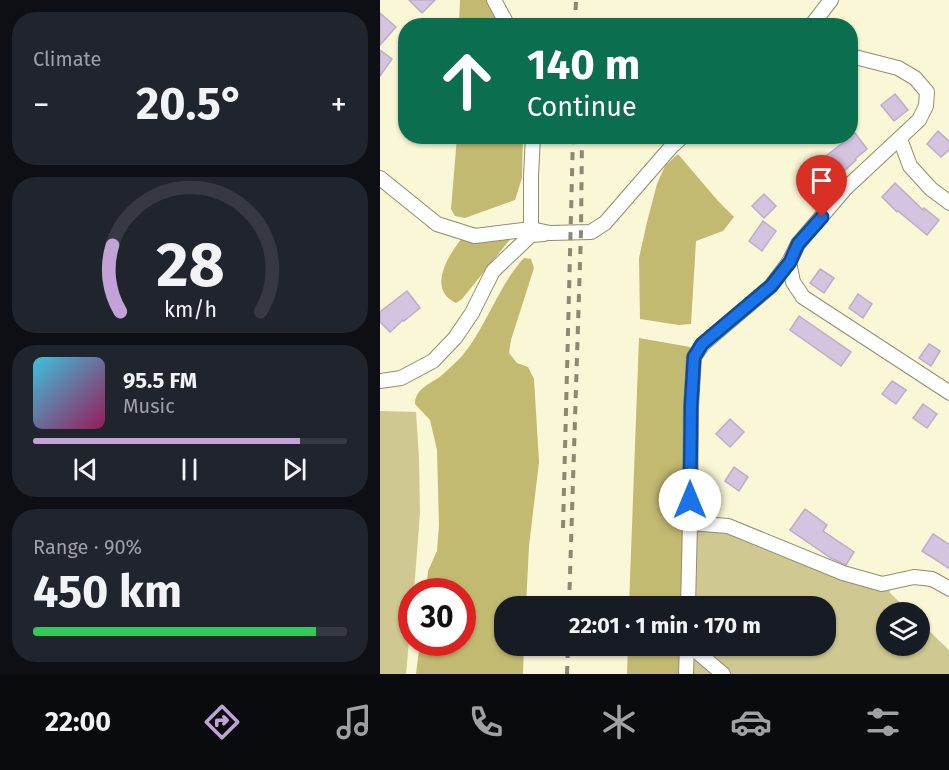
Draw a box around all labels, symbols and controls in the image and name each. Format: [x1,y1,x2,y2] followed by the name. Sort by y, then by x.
[527,40,640,90] text: 140 m
[428,42,506,120] icon: ahead
[33,47,101,71] text: Climate
[136,77,244,131] text: 20.5°
[33,85,50,125] text: −
[331,85,347,125] text: +
[527,91,637,123] text: Continue
[796,155,847,217] pin
[805,164,838,197] icon: arrive
[156,228,224,303] text: 28
[163,297,217,323] text: km/h
[123,367,197,394] text: 95.5 FM
[123,394,175,418] text: Music
[69,453,102,486] icon: previous
[173,453,206,486] icon: pause
[278,453,311,486] icon: next
[658,468,722,532] position arrow
[33,535,142,559] text: Range · 90%
[33,565,182,619] text: 450 km
[398,578,476,656] speed limit sign: 30
[876,602,930,656] map controls
[876,602,930,656] button: layers
[569,612,761,639] text: 22:01 · 1 min · 170 m
[201,701,243,743] icon: directions
[333,701,375,743] icon: music
[465,701,507,743] icon: phone
[598,701,640,743] icon: climate
[730,701,772,743] icon: car
[862,701,904,743] icon: filters
[45,706,111,738] text: 22:00

